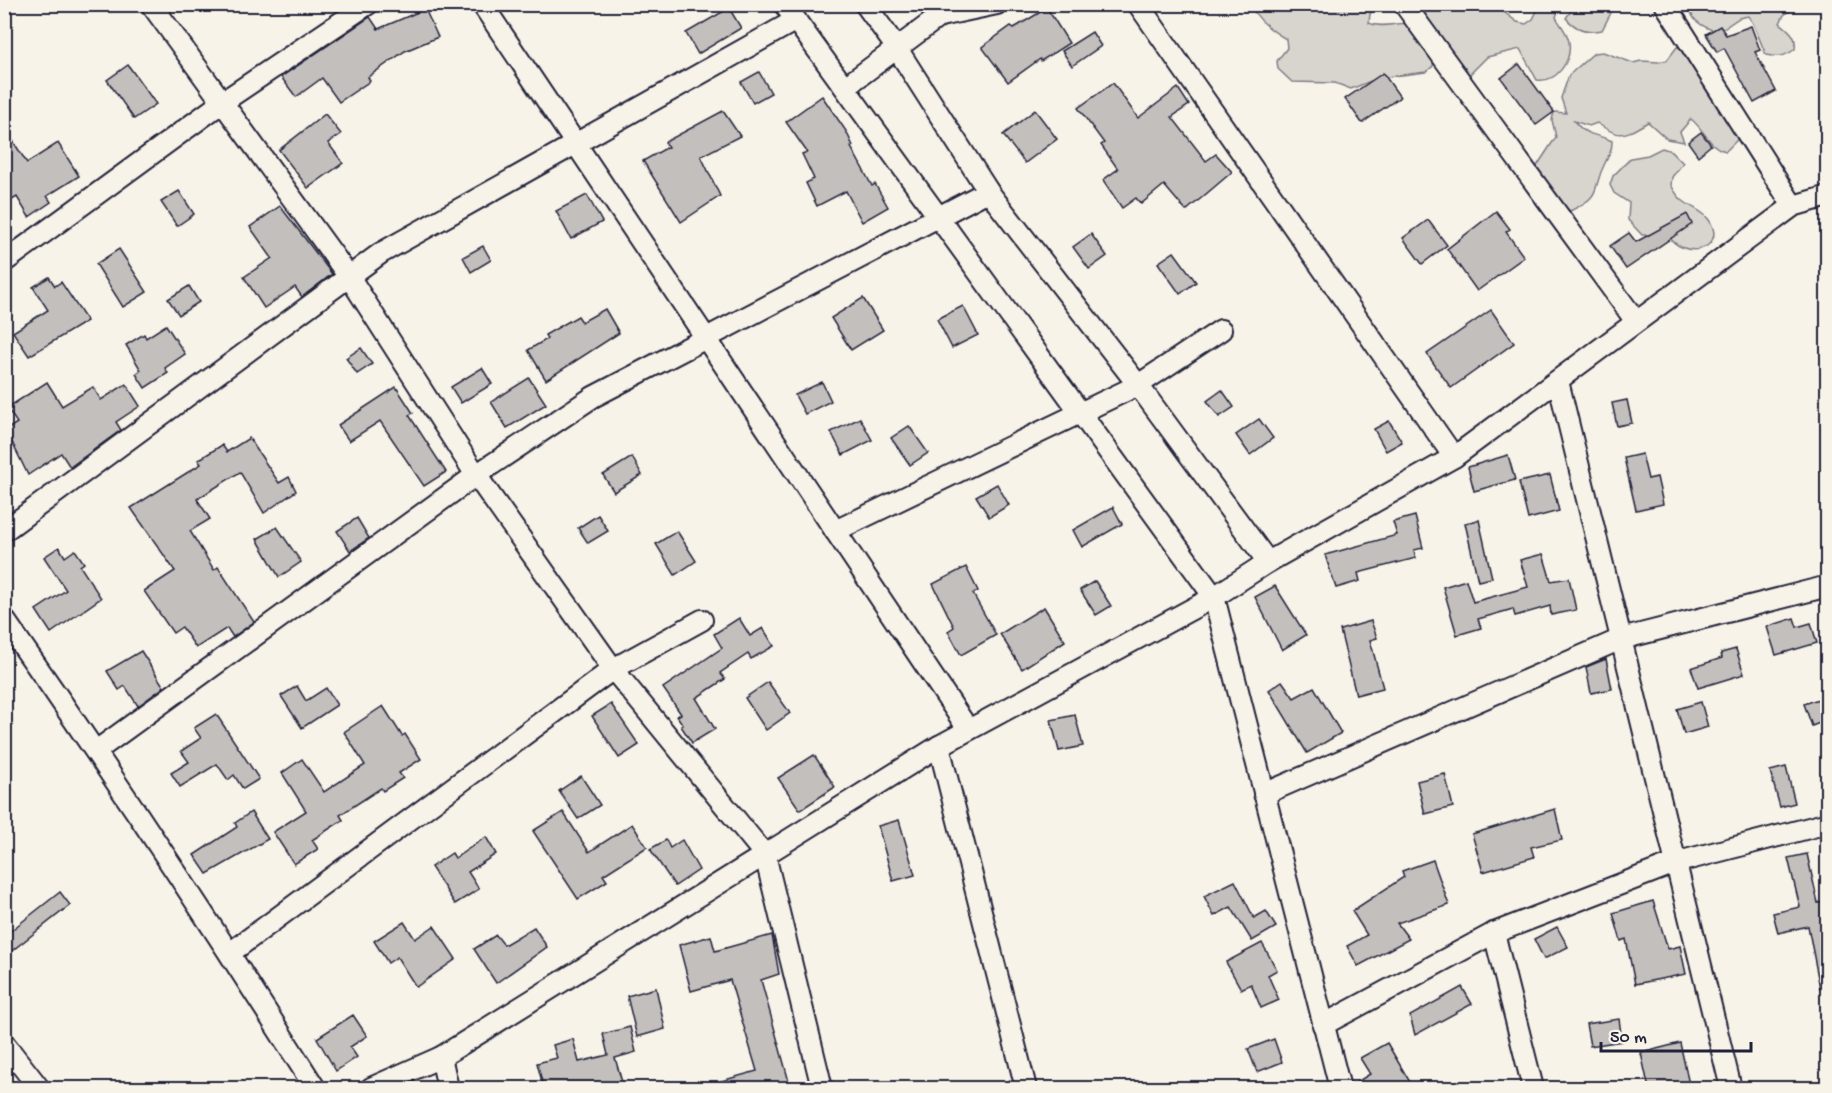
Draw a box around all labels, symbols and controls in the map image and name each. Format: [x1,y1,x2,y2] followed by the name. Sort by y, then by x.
[1601,1015,1751,1053] scale bar
[1610,1028,1647,1049] text: 50 m

